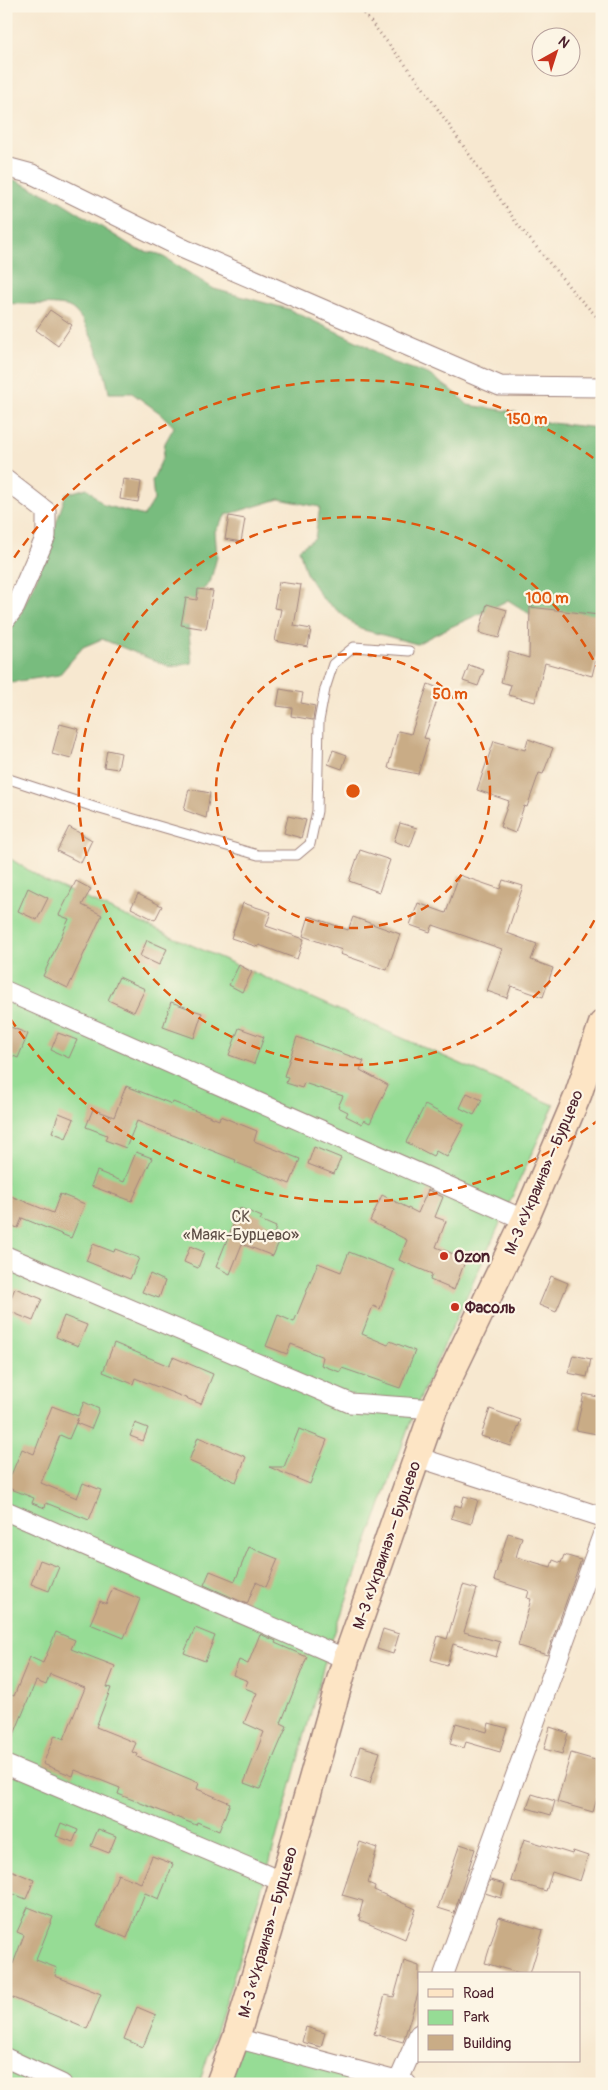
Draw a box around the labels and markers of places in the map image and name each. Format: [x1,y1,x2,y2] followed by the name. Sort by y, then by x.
[344,782,362,800] centre of rings
[454,1247,490,1267] place label: Ozon
[438,1250,450,1262] marker: Ozon
[464,1298,516,1318] place label: Фасоль
[449,1301,461,1313] marker: Фасоль

